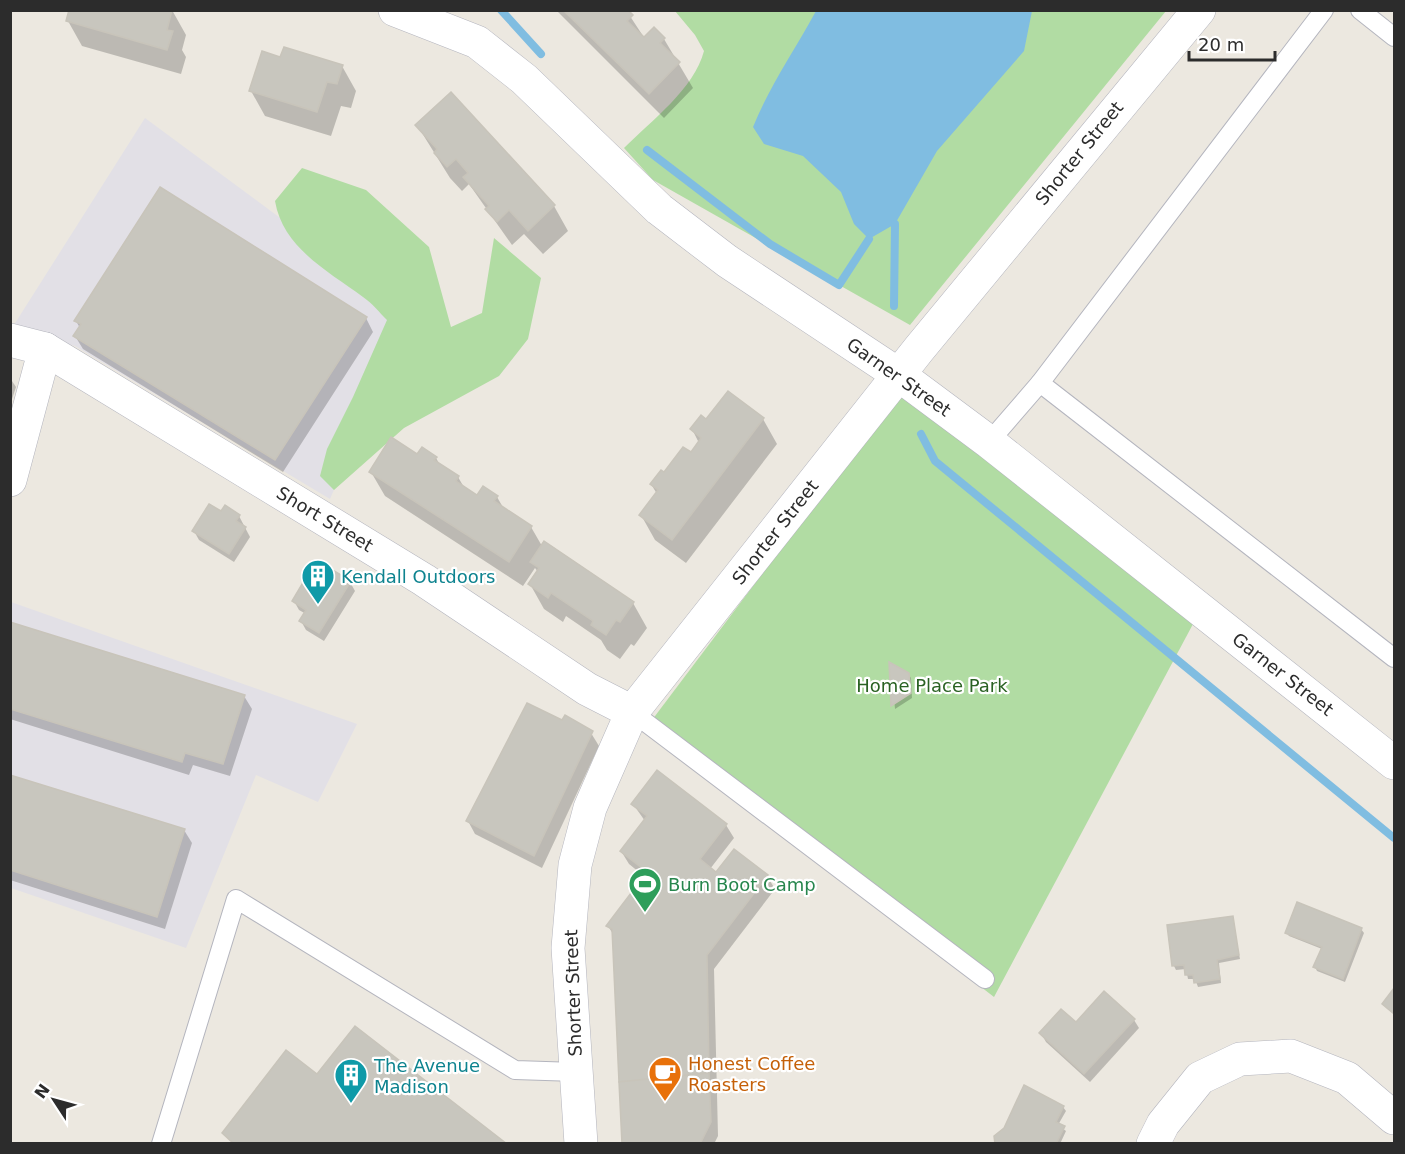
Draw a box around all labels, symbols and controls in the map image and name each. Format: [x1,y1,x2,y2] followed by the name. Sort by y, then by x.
[1189,24,1274,62] scale bar
[1198,34,1244,55] text: 20 m
[1031,97,1127,209] street label: Shorter Street
[843,333,955,421] street label: Garner Street
[728,475,822,589] street label: Shorter Street
[273,482,377,556] street label: Short Street
[300,558,336,605] building icon: Kendall Outdoors
[341,566,495,587] place label: Kendall Outdoors
[1228,628,1338,720] street label: Garner Street
[856,675,1008,696] park label: Home Place Park
[627,866,663,913] sports icon: Burn Boot Camp
[668,874,816,895] place label: Burn Boot Camp
[560,929,586,1057] street label: Shorter Street
[688,1053,815,1095] place label: Honest Coffee Roasters
[373,1055,480,1097] place label: The Avenue Madison
[647,1055,683,1102] cafe icon: Honest Coffee Roasters
[333,1057,369,1104] building icon: The Avenue Madison
[24,1070,84,1130] north arrow
[31,1080,54,1102] text: N

